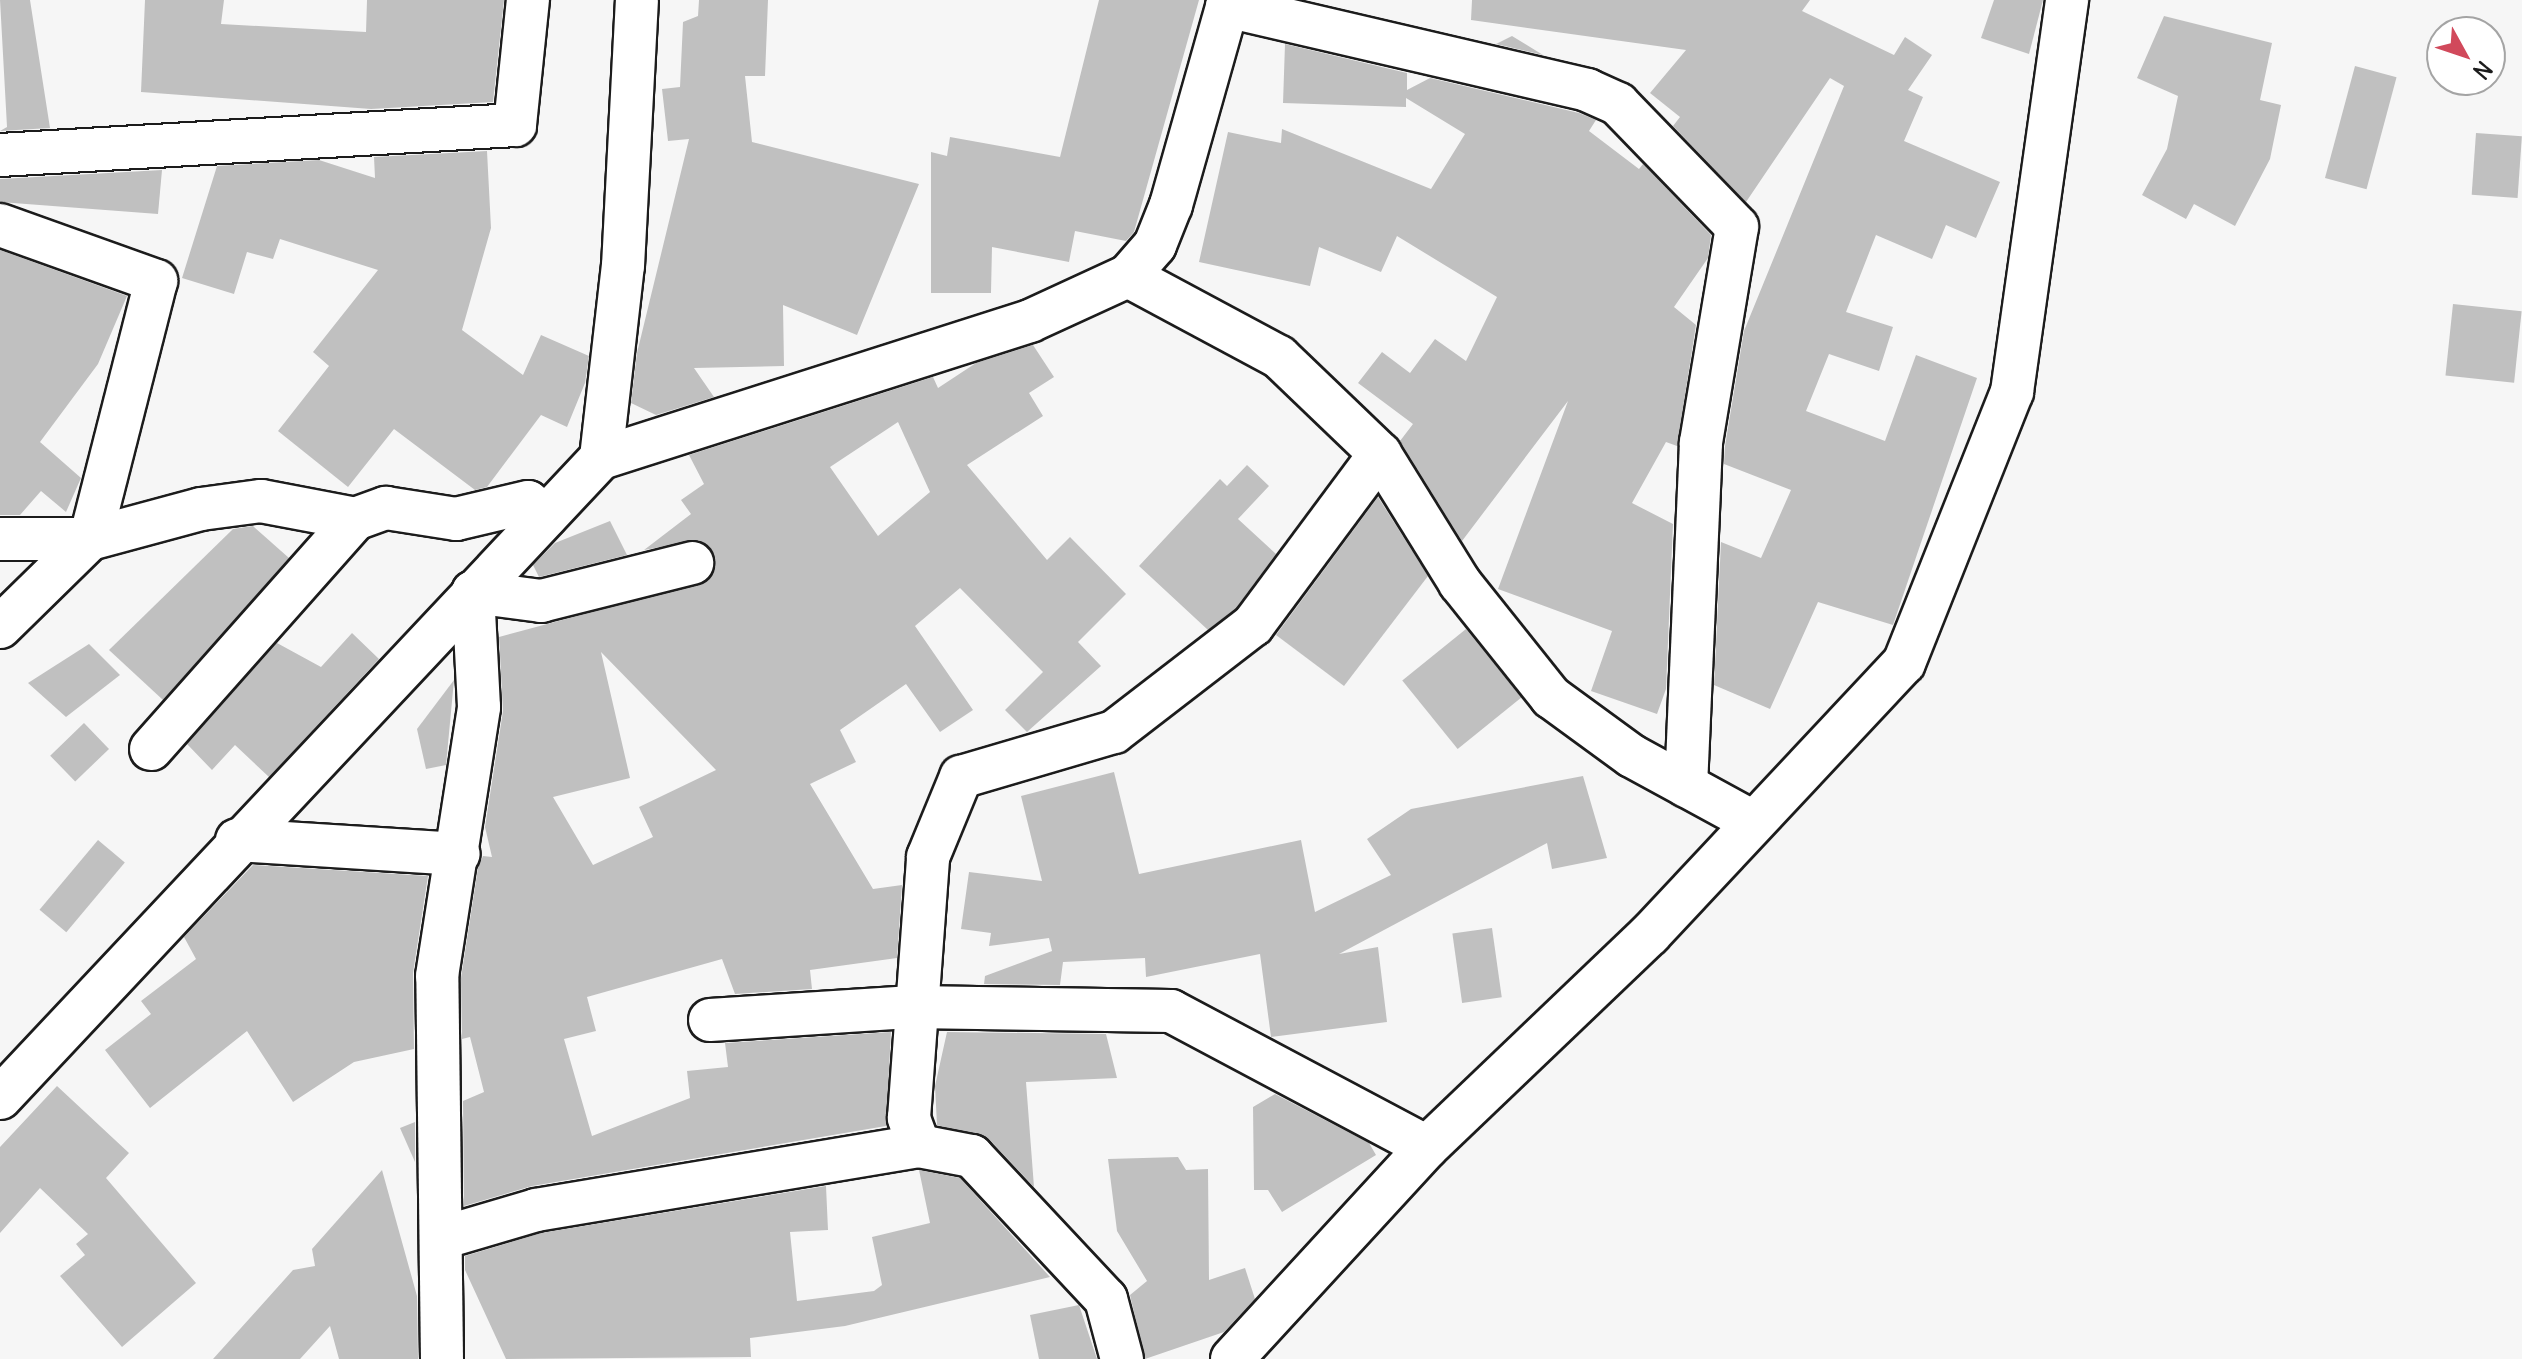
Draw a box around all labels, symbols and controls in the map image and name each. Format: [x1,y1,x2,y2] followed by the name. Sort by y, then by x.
[2426,16,2506,96] north arrow
[2467,55,2498,85] text: N

